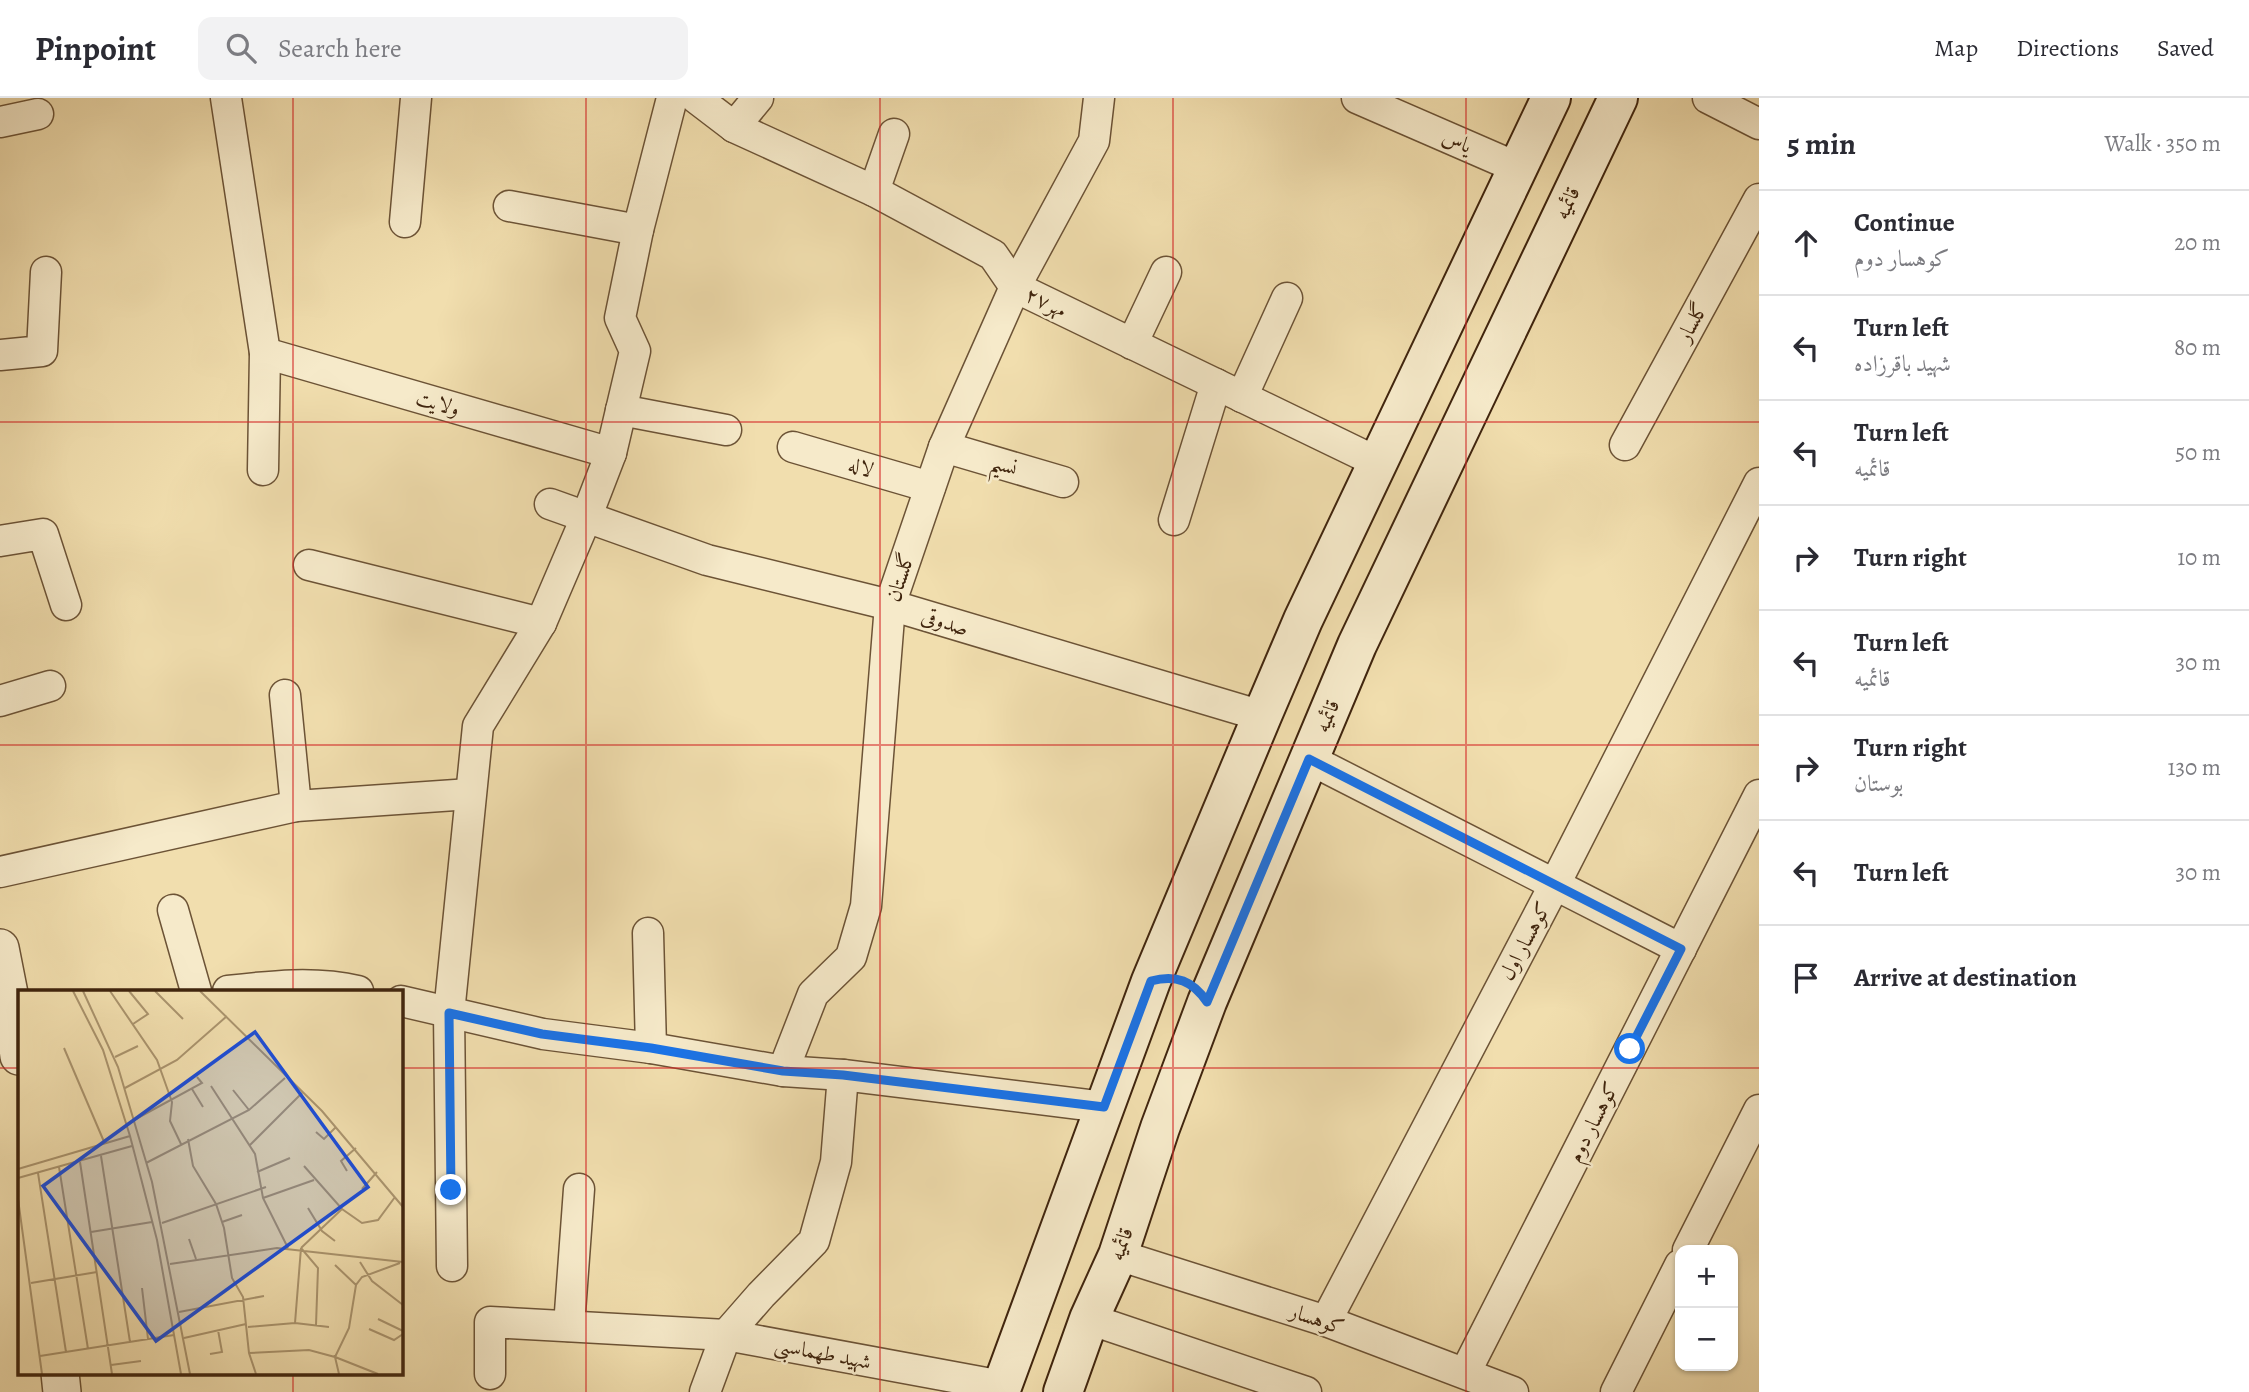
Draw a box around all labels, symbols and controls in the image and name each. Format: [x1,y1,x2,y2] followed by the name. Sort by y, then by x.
[198,17,688,80] search box
[35,26,156,71] text: Pinpoint
[222,29,260,67] icon: search
[278,31,402,66] text: Search here
[1934,32,1978,64] text: Map
[2016,32,2119,64] text: Directions
[2157,32,2214,64] text: Saved
[1438,122,1477,160] street label: یاس
[1787,124,1856,164] text: 5 min
[2105,128,2221,159] text: Walk · 350 m
[1547,182,1587,224] street label: قائمیه
[1854,205,1955,240] text: Continue
[1787,224,1825,262] icon: ahead
[2174,227,2221,258] text: 20 m
[1854,243,1950,274] text: کوهسار دوم
[1021,280,1071,324] street label: مهر۲۷
[1669,297,1714,349] street label: گلسار
[1854,310,1949,345] text: Turn left
[1787,329,1825,367] icon: left
[2174,332,2221,363] text: 80 m
[1854,348,1951,379] text: شهید باقرزاده
[413,383,463,423] street label: ولایت
[1854,415,1949,450] text: Turn left
[1787,434,1825,472] icon: left
[2175,437,2221,468] text: 50 m
[985,448,1021,489] street label: نسیم
[845,450,877,484] street label: لاله
[1854,453,1890,484] text: قائمیه
[1787,539,1825,577] icon: right
[1854,540,1967,575] text: Turn right
[2177,542,2221,573] text: 10 m
[879,549,921,605] street label: گلستان
[918,602,972,642] street label: صدوقی
[1854,625,1949,660] text: Turn left
[1787,644,1825,682] icon: left
[2175,647,2221,678] text: 30 m
[1854,663,1890,694] text: قائمیه
[1308,695,1346,737] street label: قائمیه
[1854,730,1967,765] text: Turn right
[1787,749,1825,787] icon: right
[2168,752,2221,783] text: 130 m
[1854,768,1903,799] text: بوستان
[1787,854,1825,892] icon: left
[1854,855,1949,890] text: Turn left
[2175,857,2221,888] text: 30 m
[1493,897,1557,985] street label: کوهسار اول
[1787,959,1825,997] icon: arrive
[1854,960,2077,995] text: Arrive at destination
[18,990,402,1374] inset map
[1614,1033,1645,1064] route start
[1561,1077,1629,1169] street label: کوهسار دوم
[435,1174,466,1205] route end
[1102,1224,1140,1264] street label: قائمیه
[1675,1245,1738,1371] map controls
[1675,1245,1738,1308] button: +
[1284,1296,1348,1341] street label: کوهسار
[1675,1308,1738,1371] button: −
[772,1330,874,1379] street label: شهید طهماسبی

